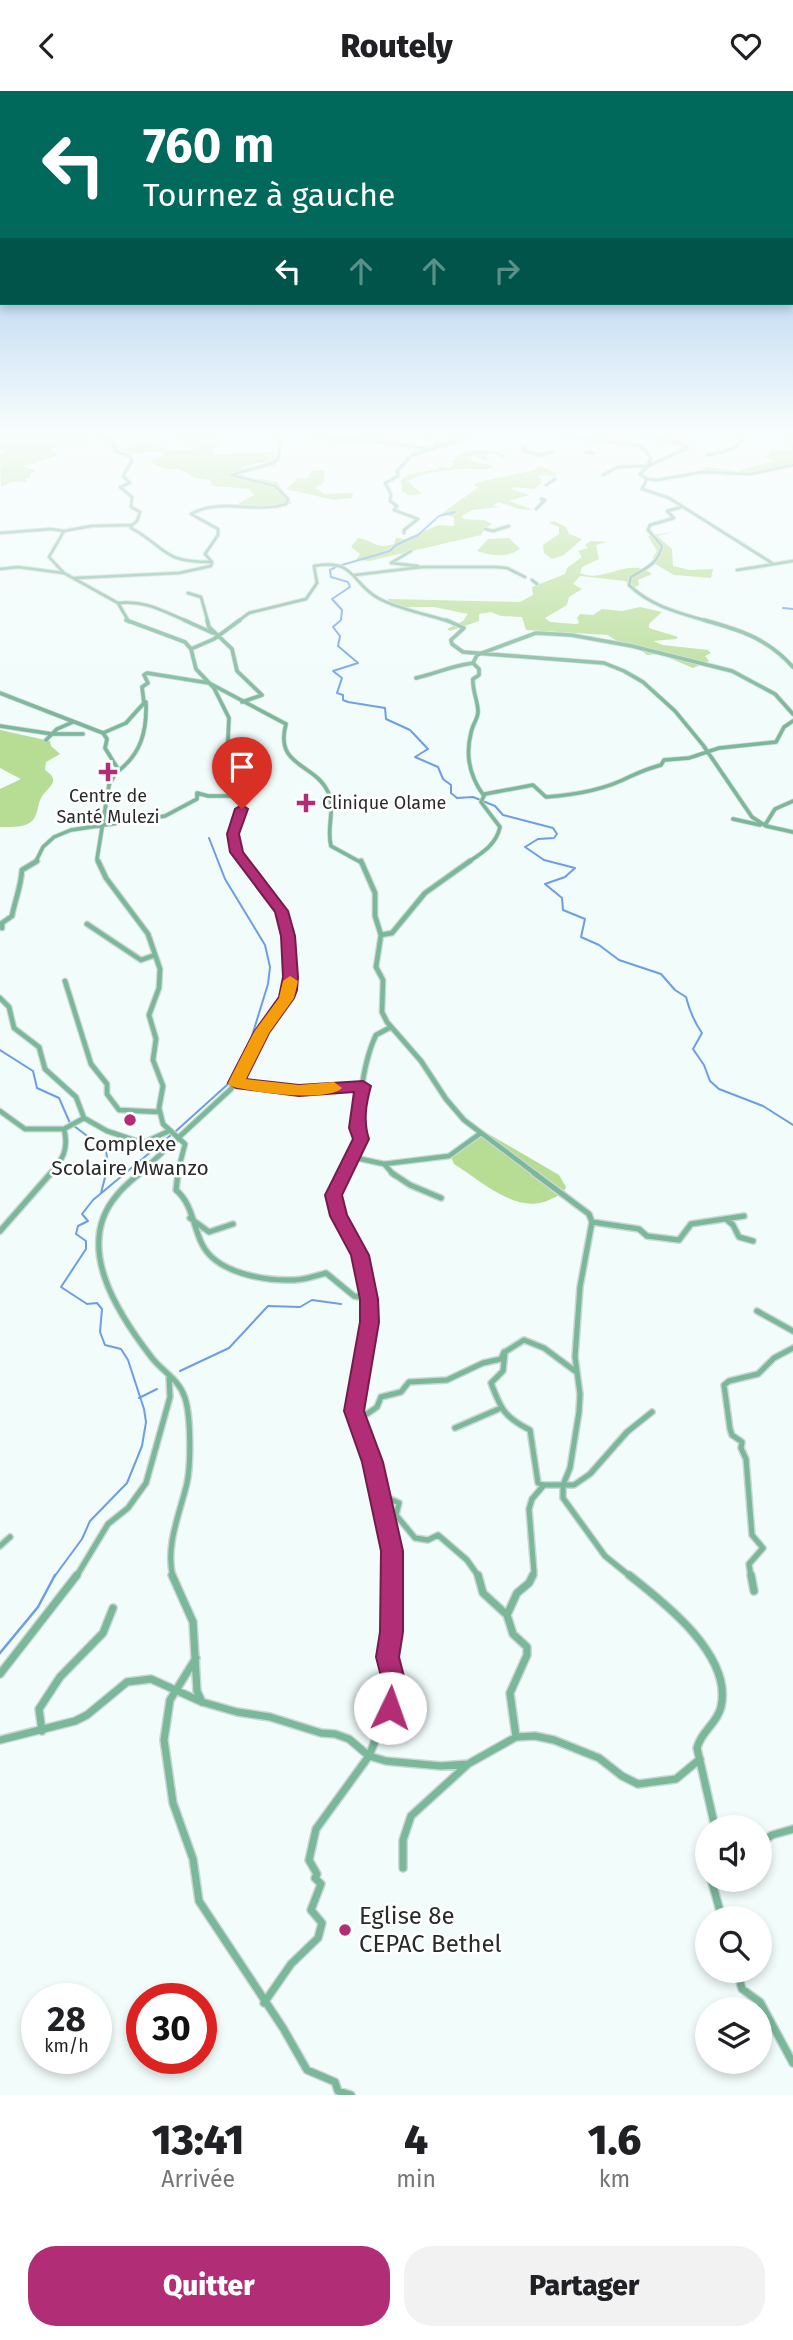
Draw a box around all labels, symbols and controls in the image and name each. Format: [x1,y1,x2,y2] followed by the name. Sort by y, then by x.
[28,27,66,65] icon: back
[340,27,453,65] text: Routely
[727,27,765,65] icon: heart
[143,116,274,175] text: 760 m
[28,119,119,210] icon: left
[143,176,395,214] text: Tournez à gauche
[269,252,307,290] icon: left
[342,252,380,290] icon: ahead
[415,252,453,290] icon: ahead
[488,252,526,290] icon: right
[212,737,272,809] pin
[223,748,261,786] icon: arrive
[98,762,118,782] marker: Centre de Santé Mulezi
[56,785,160,828] place label: Centre de Santé Mulezi
[322,792,446,814] place label: Clinique Olame
[296,793,316,813] marker: Clinique Olame
[122,1112,138,1128] marker: Complexe Scolaire Mwanzo
[51,1131,209,1181] place label: Complexe Scolaire Mwanzo
[353,1671,427,1745] position arrow
[695,1815,772,2074] map controls
[695,1815,772,1892] button: sound
[359,1902,502,1958] place label: Eglise 8e CEPAC Bethel
[695,1906,772,1983] button: search
[337,1922,353,1938] marker: Eglise 8e CEPAC Bethel
[126,1983,217,2074] speed limit sign: 30
[695,1997,772,2074] button: layers
[47,1998,86,2040] text: 28
[44,2035,89,2057] text: km/h
[152,2115,244,2165] text: 13:41
[404,2115,428,2165] text: 4
[588,2115,641,2165] text: 1.6
[161,2165,235,2193] text: Arrivée
[396,2165,436,2193] text: min
[599,2165,630,2193] text: km
[28,2246,390,2326] button: Quitter
[404,2246,765,2326] button: Partager

